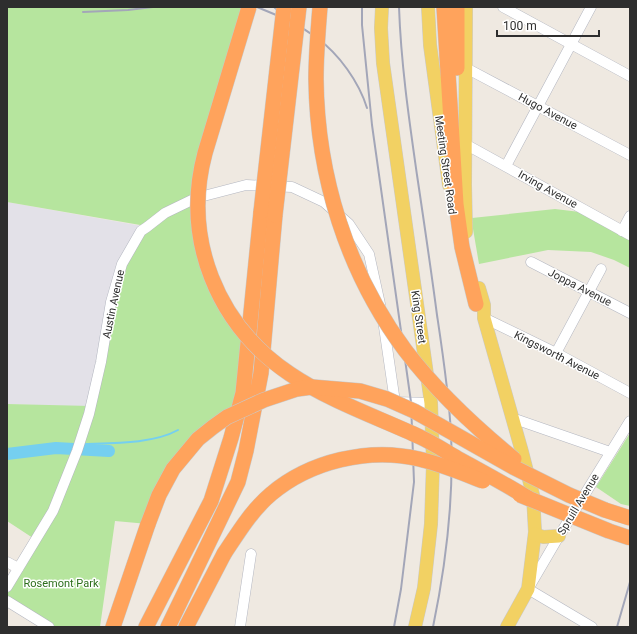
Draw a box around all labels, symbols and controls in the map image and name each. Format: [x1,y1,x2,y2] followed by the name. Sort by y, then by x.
[497,12,599,38] scale bar
[503,19,537,33] text: 100 m
[516,90,580,133] street label: Hugo Avenue
[432,115,459,215] street label: Meeting Street Road
[516,168,580,211] street label: Irving Avenue
[546,266,614,309] street label: Joppa Avenue
[100,268,127,340] street label: Austin Avenue
[408,290,429,345] street label: King Street
[512,328,602,383] street label: Kingsworth Avenue
[555,471,602,537] street label: Spruill Avenue
[23,577,99,590] park label: Rosemont Park

